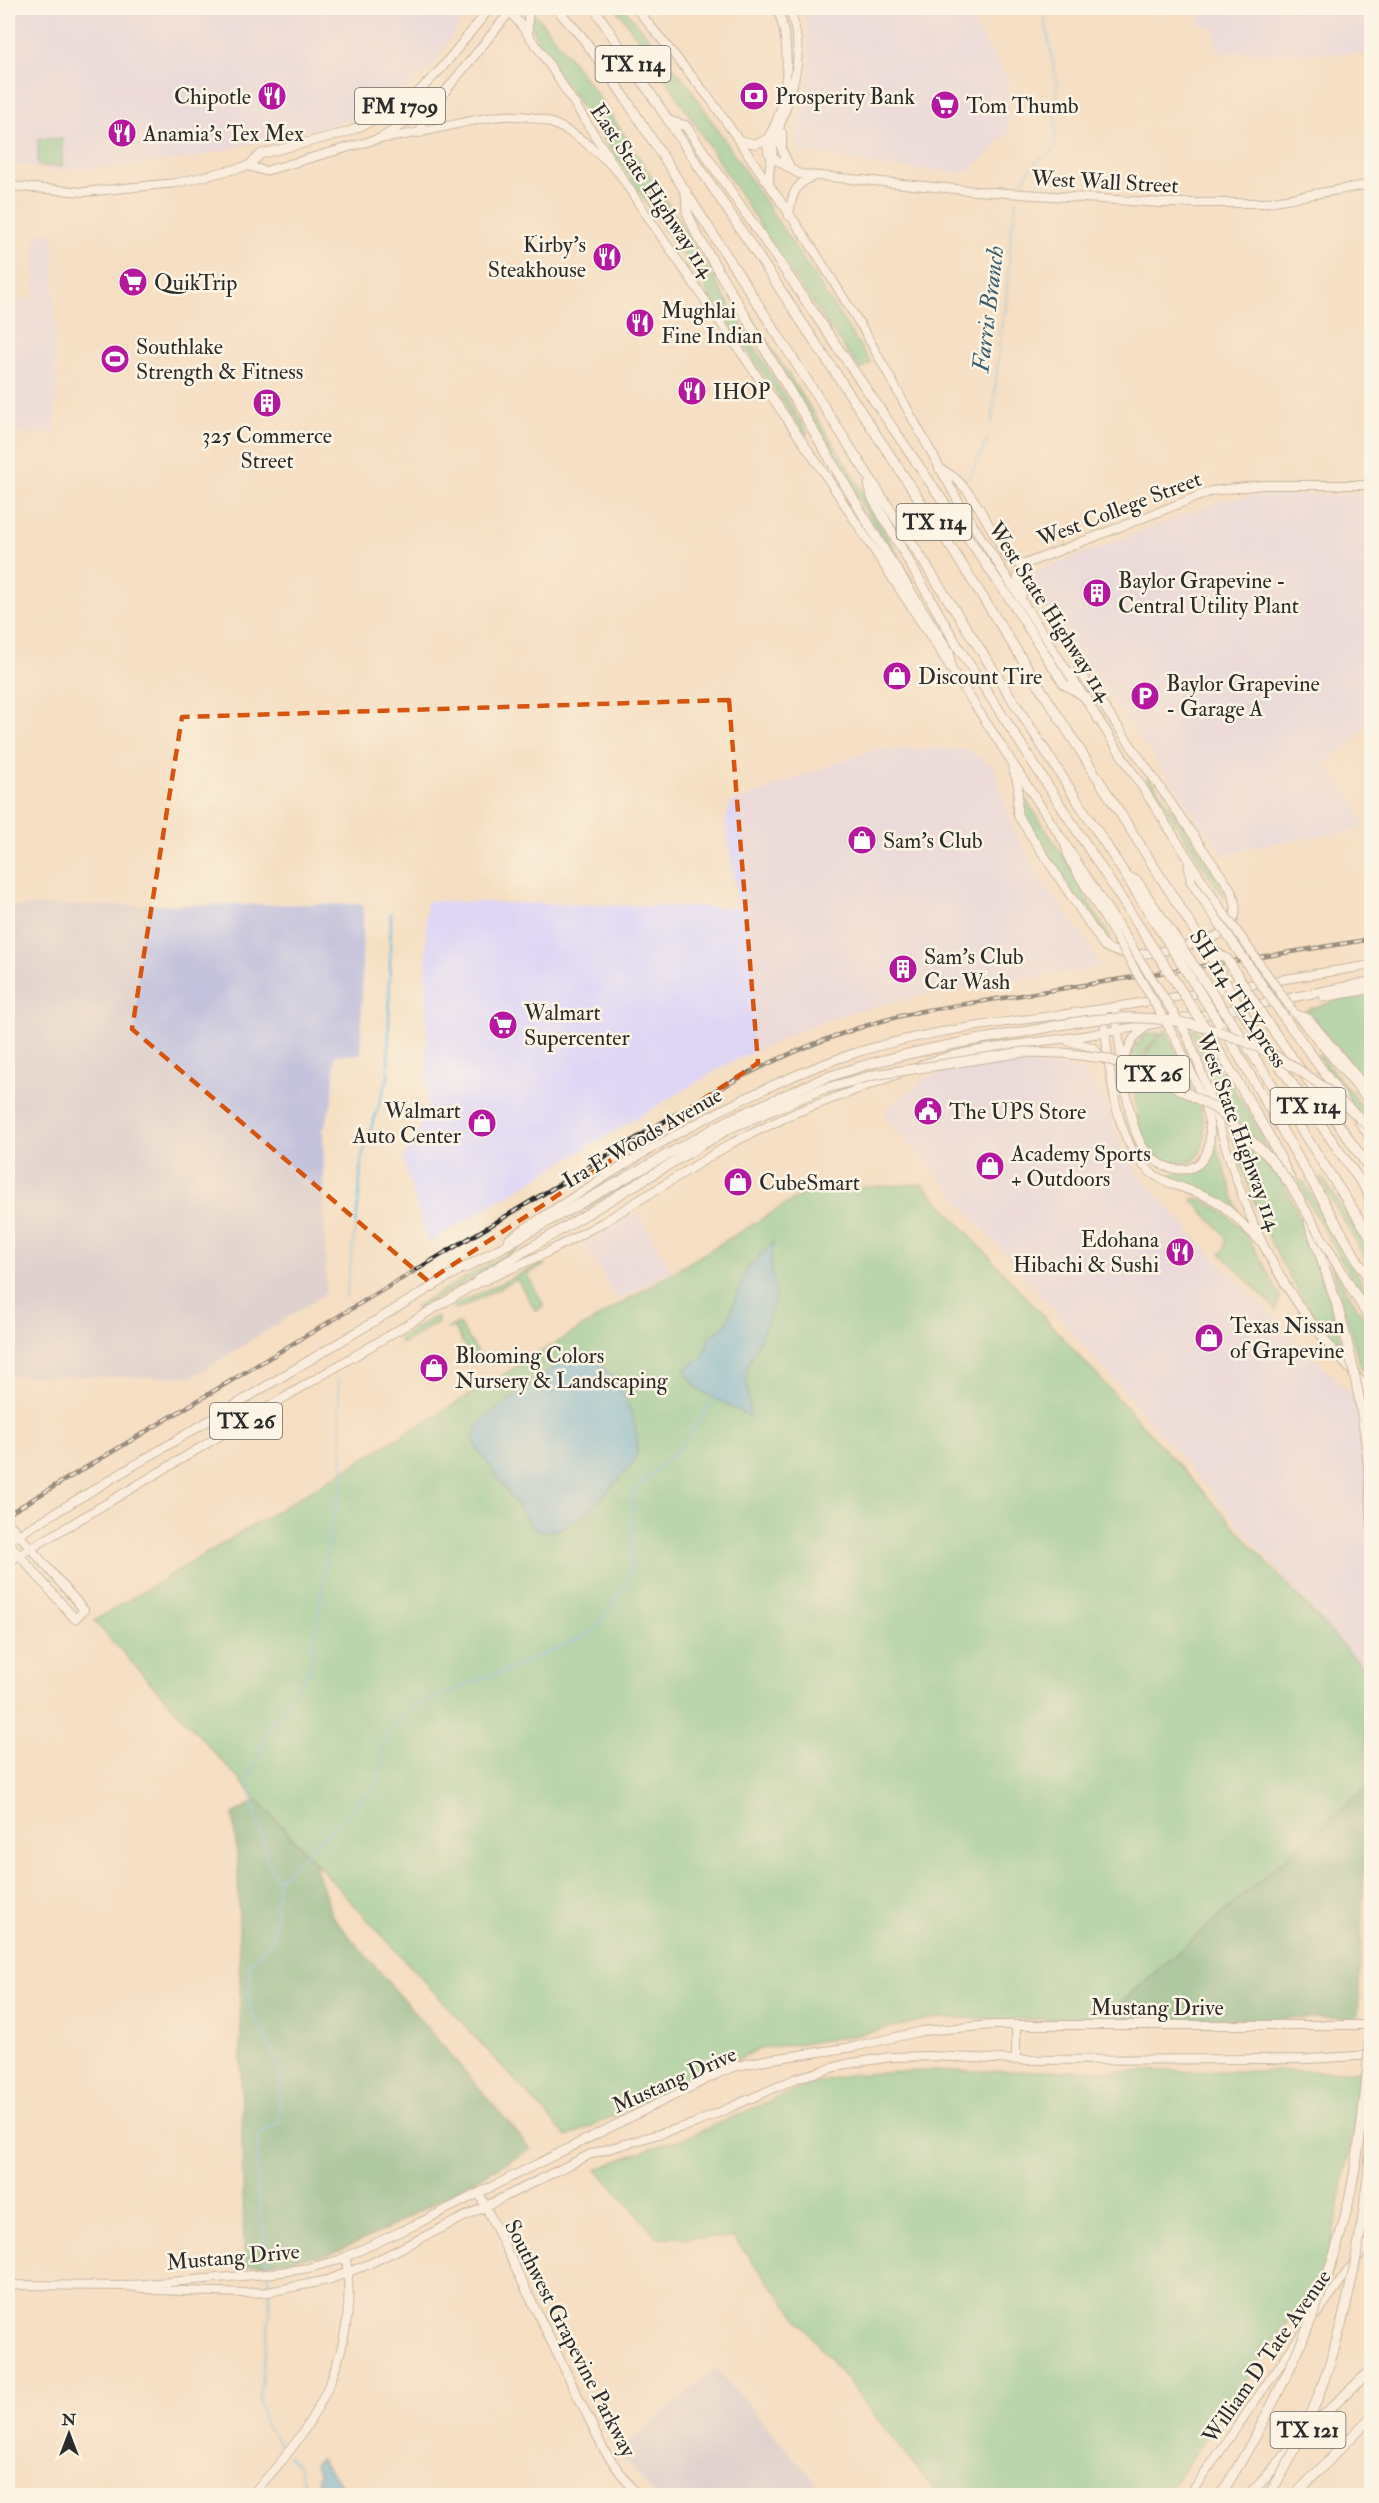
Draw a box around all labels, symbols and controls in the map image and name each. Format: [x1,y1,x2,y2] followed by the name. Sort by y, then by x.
[596,46,670,82] road number: TX 114
[256,80,288,112] restaurant icon: Chipotle
[738,80,770,112] bank icon: Prosperity Bank
[174,83,251,112] place label: Chipotle
[775,83,915,112] place label: Prosperity Bank
[355,88,445,124] road number: FM 1709
[929,89,961,121] supermarket icon: Tom Thumb
[966,92,1079,120] place label: Tom Thumb
[584,98,721,284] street label: East State Highway 114
[106,117,138,149] restaurant icon: Anamia's Tex Mex
[142,120,304,148] place label: Anamia's Tex Mex
[1030,164,1179,200] street label: West Wall Street
[488,231,586,284] place label: Kirby's Steakhouse
[591,241,623,273] restaurant icon: Kirby's Steakhouse
[965,244,1012,375] water label: Farris Branch
[117,266,149,298] supermarket icon: QuikTrip
[154,269,237,298] place label: QuikTrip
[661,297,763,350] place label: Mughlai Fine Indian
[624,307,656,339] restaurant icon: Mughlai Fine Indian
[136,333,303,386] place label: Southlake Strength & Fitness
[99,343,131,375] sports icon: Southlake Strength & Fitness
[676,375,708,407] restaurant icon: IHOP
[713,378,770,406] place label: IHOP
[251,387,283,419] building icon: 325 Commerce Street
[202,422,332,475] place label: 325 Commerce Street
[1032,465,1205,553] street label: West College Street
[896,504,972,540] road number: TX 114
[981,516,1119,708] street label: West State Highway 114
[1118,567,1299,620] place label: Baylor Grapevine - Central Utility Plant
[1081,577,1113,609] building icon: Baylor Grapevine - Central Utility Plant
[881,660,913,692] shop icon: Discount Tire
[918,663,1042,691] place label: Discount Tire
[1166,670,1320,723] place label: Baylor Grapevine - Garage A
[1129,680,1161,712] parking icon: Baylor Grapevine - Garage A
[846,824,878,856] shop icon: Sam's Club
[883,827,983,855] place label: Sam's Club
[1182,924,1293,1074] street label: SH 114 TEXpress
[924,943,1024,996] place label: Sam’s Club Car Wash
[887,953,919,985] building icon: Sam’s Club Car Wash
[523,999,631,1053] place label: Walmart Supercenter
[487,1009,519,1041] supermarket icon: Walmart Supercenter
[1190,1028,1288,1235] street label: West State Highway 114
[1117,1056,1189,1092] road number: TX 26
[558,1081,727,1195] street label: Ira E Woods Avenue
[1270,1088,1346,1124] road number: TX 114
[912,1095,944,1127] public building icon: The UPS Store
[351,1097,462,1150] place label: Walmart Auto Center
[949,1098,1086,1126] place label: The UPS Store
[466,1107,498,1139] shop icon: Walmart Auto Center
[1010,1140,1151,1193] place label: Academy Sports + Outdoors
[974,1150,1006,1182] shop icon: Academy Sports + Outdoors
[722,1166,754,1198] shop icon: CubeSmart
[759,1169,860,1197] place label: CubeSmart
[1013,1226,1160,1279] place label: Edohana Hibachi & Sushi
[1164,1236,1196,1268] restaurant icon: Edohana Hibachi & Sushi
[1230,1312,1345,1366] place label: Texas Nissan of Grapevine
[1193,1322,1225,1354] shop icon: Texas Nissan of Grapevine
[455,1342,669,1396] place label: Blooming Colors Nursery & Landscaping
[418,1352,450,1384] shop icon: Blooming Colors Nursery & Landscaping
[210,1403,282,1439] road number: TX 26
[1090,1994,1224,2022] street label: Mustang Drive
[608,2040,741,2120] street label: Mustang Drive
[497,2215,642,2463] street label: Southwest Grapevine Parkway
[166,2237,301,2277] street label: Mustang Drive
[1196,2264,1337,2450] street label: William D Tate Avenue
[39,2404,99,2464] north arrow
[61,2410,77,2430] text: N
[1270,2412,1346,2448] road number: TX 121

